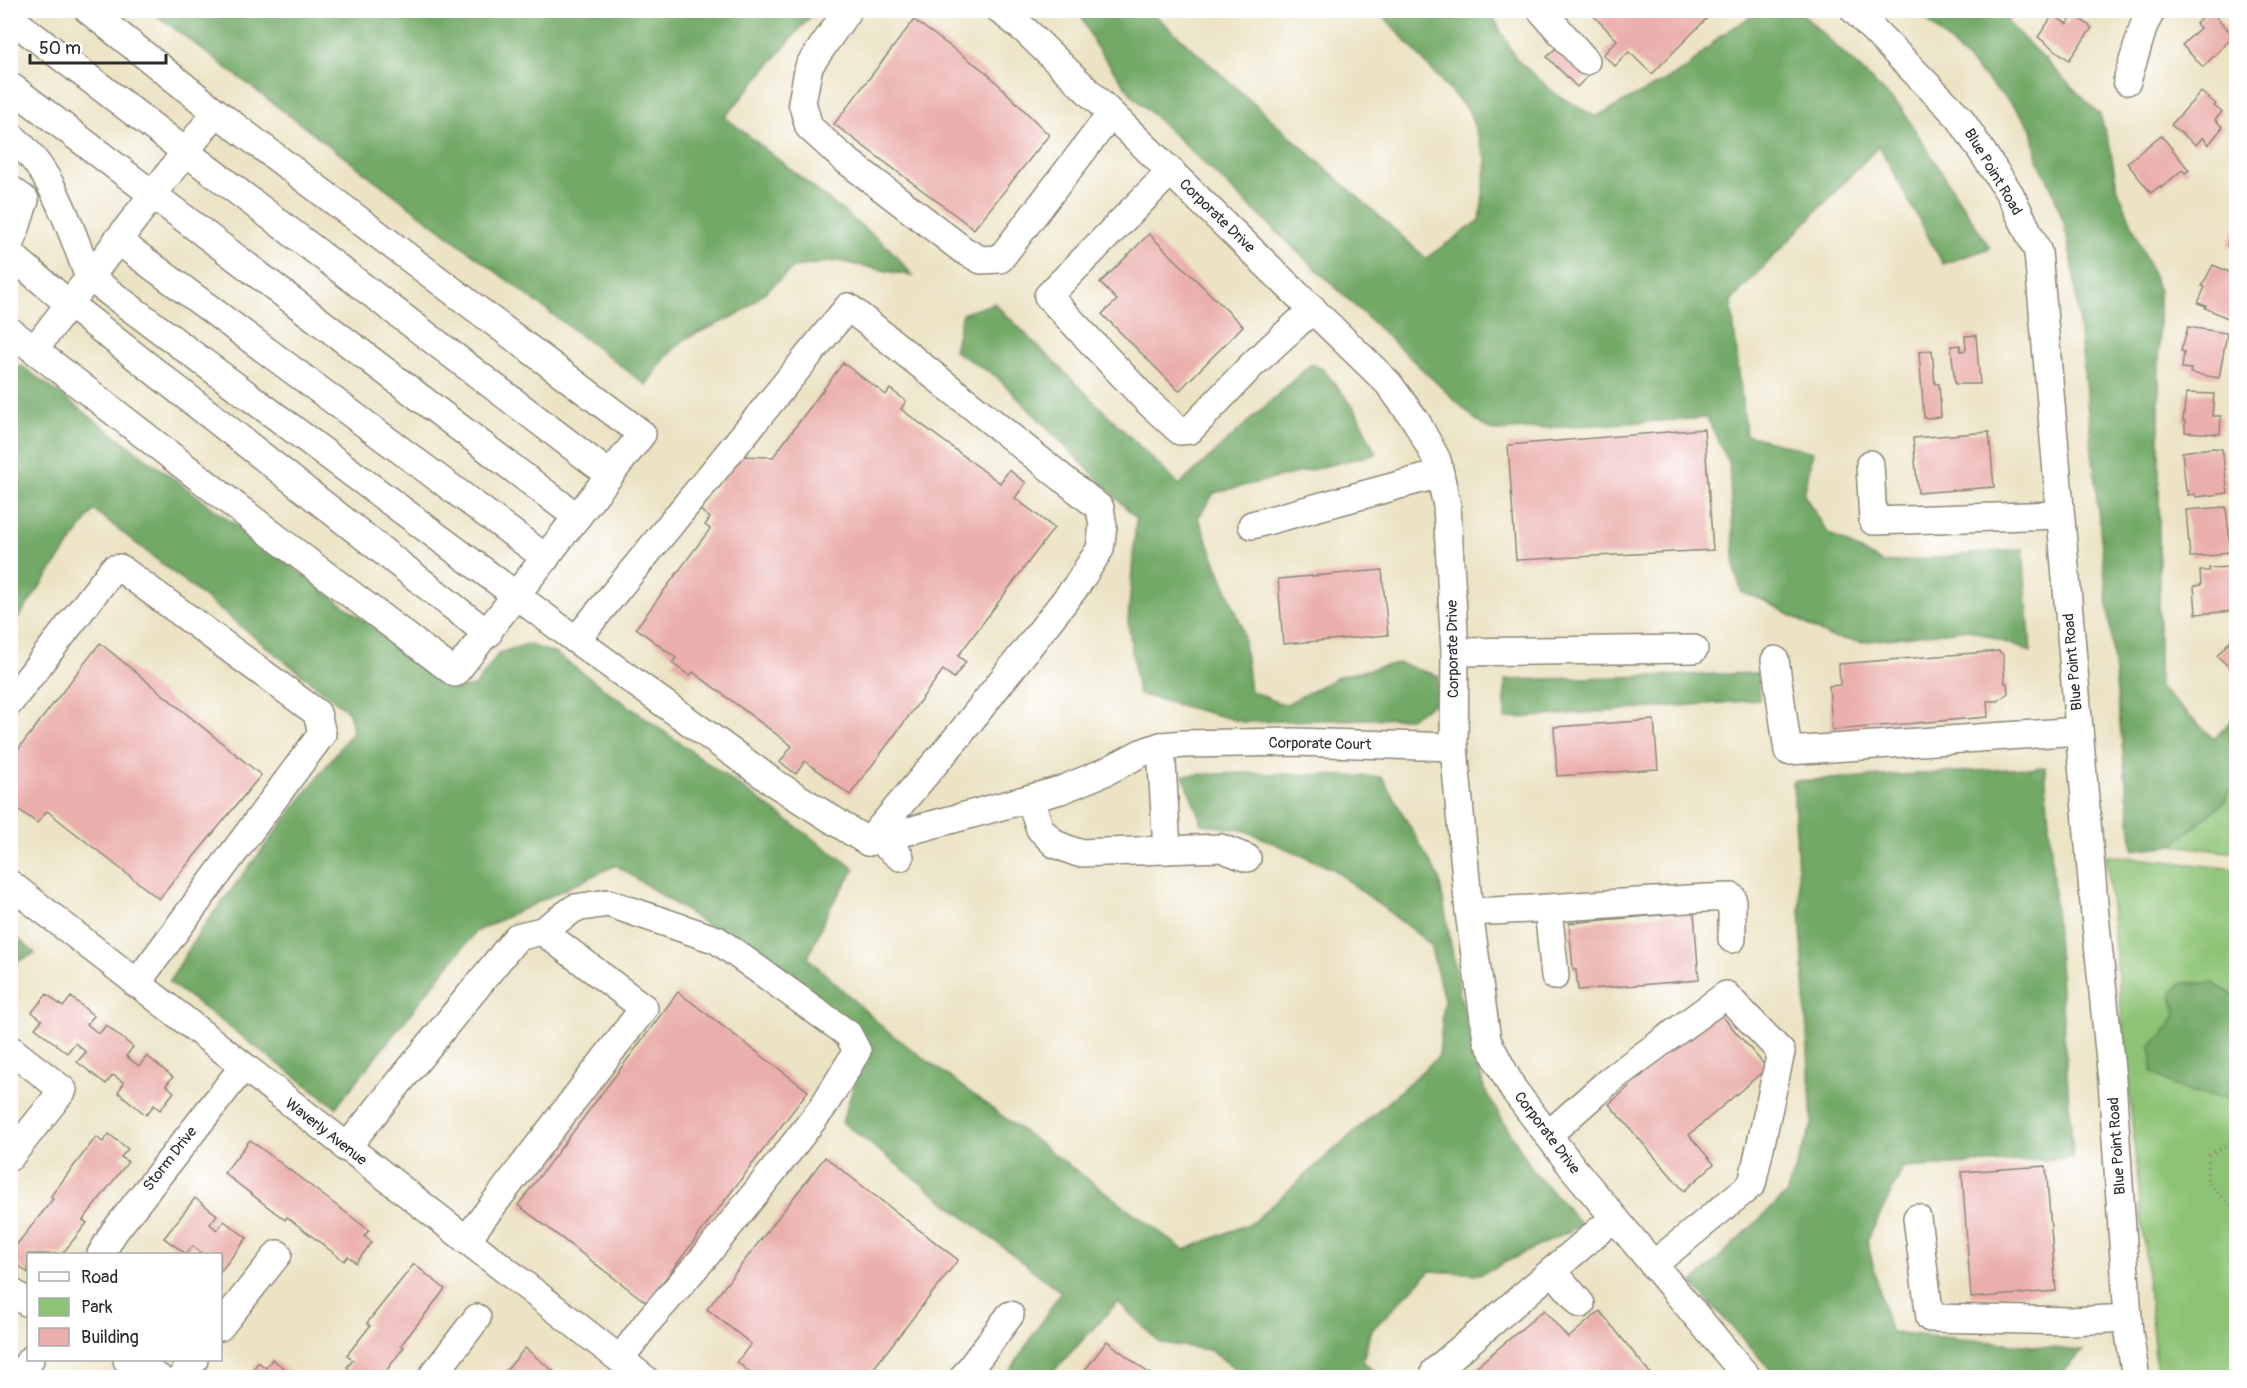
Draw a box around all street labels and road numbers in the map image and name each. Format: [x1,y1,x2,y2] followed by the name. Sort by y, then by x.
[1960,125,2026,219] street label: Blue Point Road
[1175,175,1259,257] street label: Corporate Drive
[1443,599,1463,698] street label: Corporate Drive
[2059,612,2087,712] street label: Blue Point Road
[1269,734,1372,754] street label: Corporate Court
[1510,1088,1585,1178] street label: Corporate Drive
[281,1094,371,1170] street label: Waverly Avenue
[2104,1097,2130,1195] street label: Blue Point Road
[139,1122,201,1195] street label: Storm Drive

